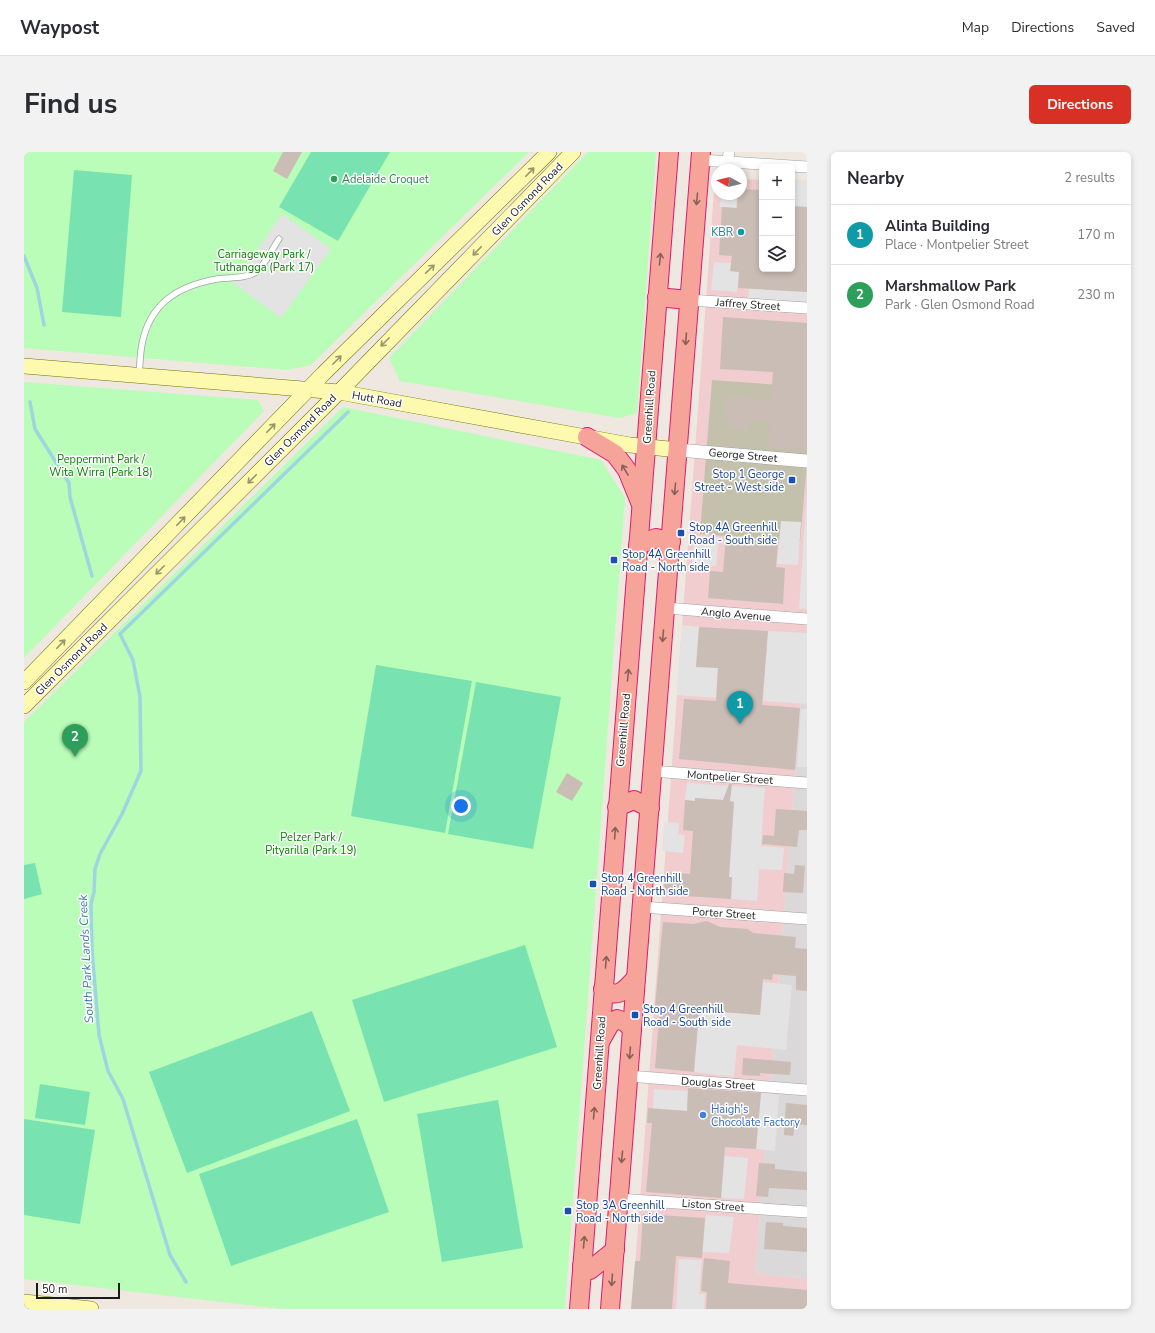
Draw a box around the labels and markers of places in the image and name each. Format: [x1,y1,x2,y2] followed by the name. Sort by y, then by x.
[342,172,429,187] place label: Adelaide Croquet
[329,174,339,184] marker: Adelaide Croquet
[711,225,734,240] place label: KBR
[736,227,746,237] marker: KBR
[694,467,784,495] place label: Stop 1 George Street - West side
[787,475,797,485] marker: Stop 1 George Street - West side
[689,520,778,548] place label: Stop 4A Greenhill Road - South side
[676,528,686,538] marker: Stop 4A Greenhill Road - South side
[622,547,711,575] place label: Stop 4A Greenhill Road - North side
[609,555,619,565] marker: Stop 4A Greenhill Road - North side
[727,691,753,724] pin: 1
[62,724,88,757] pin: 2
[601,871,689,899] place label: Stop 4 Greenhill Road - North side
[588,879,598,889] marker: Stop 4 Greenhill Road - North side
[643,1002,731,1030] place label: Stop 4 Greenhill Road - South side
[630,1010,640,1020] marker: Stop 4 Greenhill Road - South side
[711,1102,800,1130] place label: Haigh's Chocolate Factory
[698,1110,708,1120] marker: Haigh's Chocolate Factory
[576,1198,665,1226] place label: Stop 3A Greenhill Road - North side
[563,1206,573,1216] marker: Stop 3A Greenhill Road - North side

